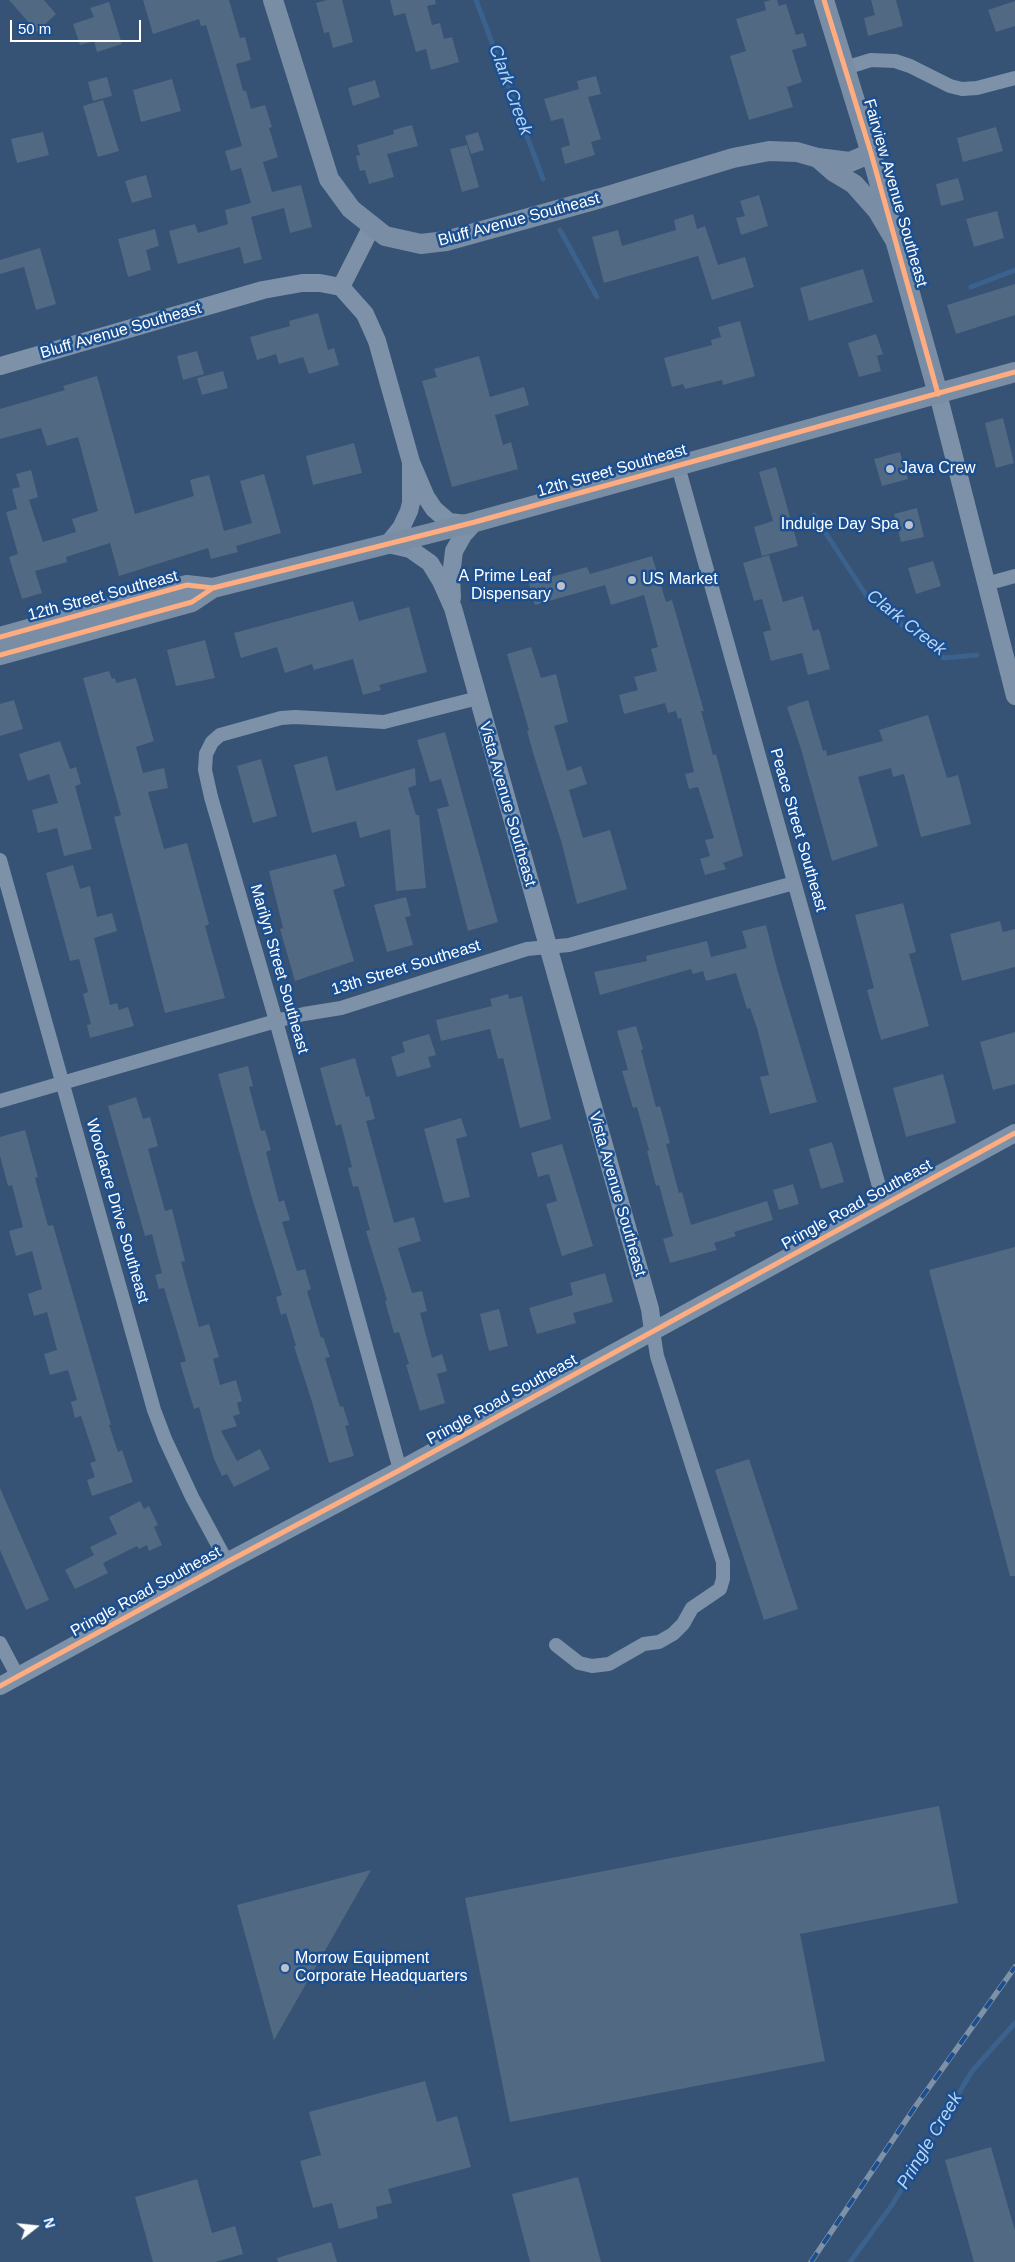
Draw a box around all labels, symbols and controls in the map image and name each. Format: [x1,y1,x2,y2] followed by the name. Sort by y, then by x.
[12,10,144,42] scale bar
[18,20,51,37] text: 50 m
[484,42,536,138] water label: Clark Creek
[859,97,931,289] street label: Fairview Avenue Southeast
[436,189,602,251] street label: Bluff Avenue Southeast
[38,299,204,363] street label: Bluff Avenue Southeast
[535,440,689,502] street label: 12th Street Southeast
[900,459,976,479] place label: Java Crew
[884,463,896,475] marker: Java Crew
[781,515,899,535] place label: Indulge Day Spa
[903,519,915,531] marker: Indulge Day Spa
[26,567,180,625] street label: 12th Street Southeast
[459,567,551,605] place label: A Prime Leaf Dispensary
[642,570,718,590] place label: US Market
[626,574,638,586] marker: US Market
[555,580,567,592] marker: A Prime Leaf Dispensary
[862,585,950,661] water label: Clark Creek
[474,720,540,888] street label: Vista Avenue Southeast
[765,746,831,914] street label: Peace Street Southeast
[246,882,312,1056] street label: Marilyn Street Southeast
[329,936,483,1000] street label: 13th Street Southeast
[584,1110,650,1278] street label: Vista Avenue Southeast
[81,1117,153,1305] street label: Woodacre Drive Southeast
[778,1156,936,1254] street label: Pringle Road Southeast
[423,1351,581,1449] street label: Pringle Road Southeast
[67,1543,225,1641] street label: Pringle Road Southeast
[295,1949,468,1987] place label: Morrow Equipment Corporate Headquarters
[279,1962,291,1974] marker: Morrow Equipment Corporate Headquarters
[893,2089,967,2193] water label: Pringle Creek
[10,2202,60,2252] north arrow
[40,2216,59,2230] text: N

